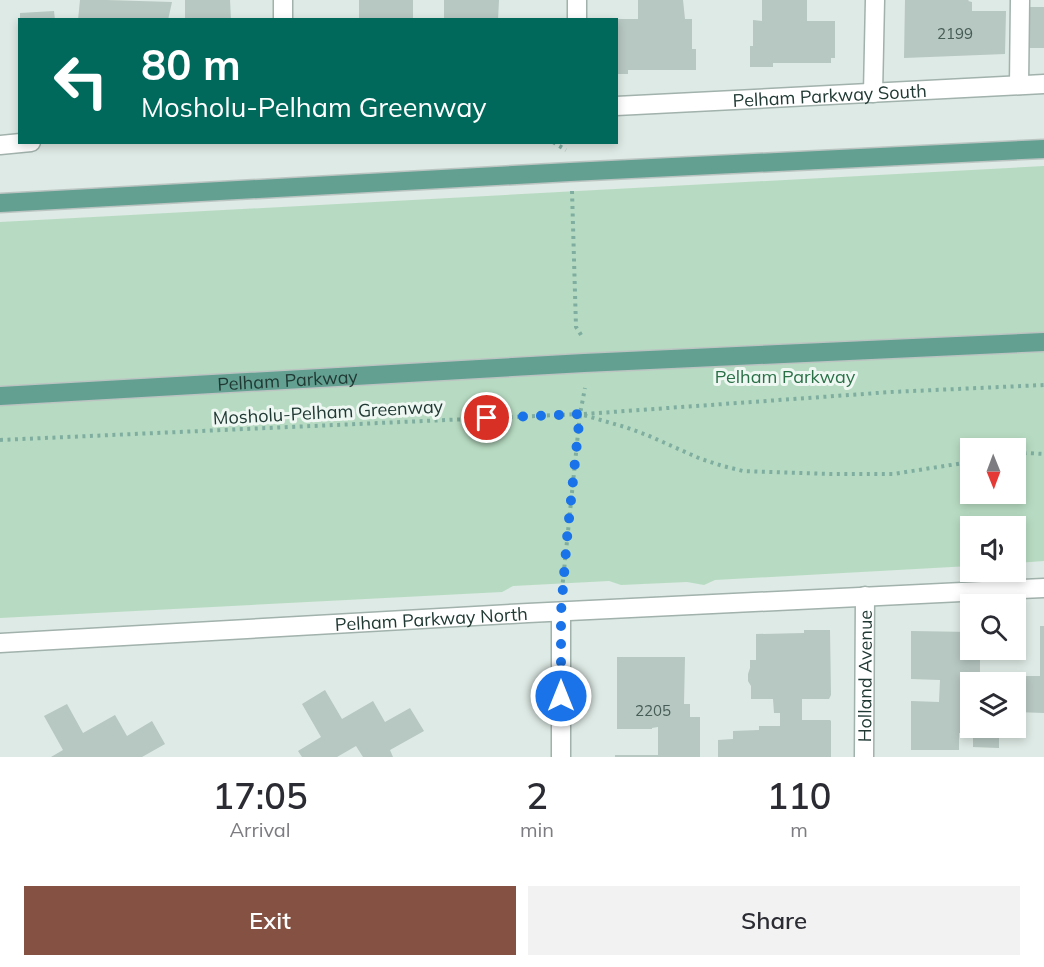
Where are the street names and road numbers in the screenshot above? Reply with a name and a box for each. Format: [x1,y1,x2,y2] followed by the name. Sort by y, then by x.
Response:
[732,79,927,111] street label: Pelham Parkway South
[217,364,359,395] street label: Pelham Parkway
[212,394,444,430] street label: Mosholu-Pelham Greenway
[334,602,528,635] street label: Pelham Parkway North
[853,610,876,742] street label: Holland Avenue

